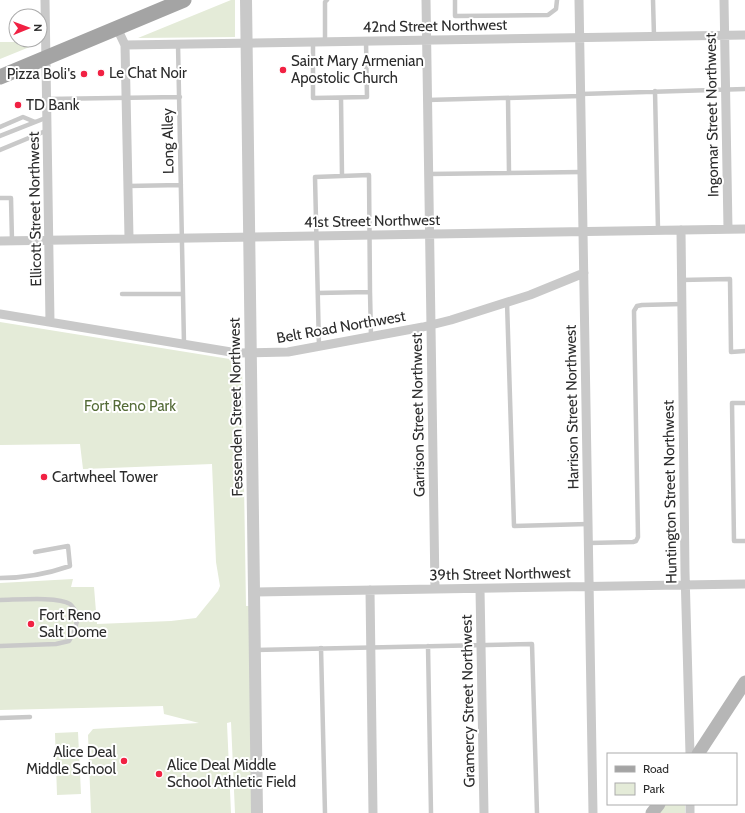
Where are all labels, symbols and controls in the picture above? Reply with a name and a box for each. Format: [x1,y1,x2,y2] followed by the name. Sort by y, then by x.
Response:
[8,8,48,48] north arrow
[363,16,507,36] street label: 42nd Street Northwest
[31,24,45,32] text: N
[702,33,722,197] street label: Ingomar Street Northwest
[291,52,424,87] place label: Saint Mary Armenian Apostolic Church
[109,64,187,82] place label: Le Chat Noir
[7,65,76,83] place label: Pizza Boli's
[278,65,288,75] marker: Saint Mary Armenian Apostolic Church
[96,68,106,78] marker: Le Chat Noir
[79,69,89,79] marker: Pizza Boli's
[26,96,80,114] place label: TD Bank
[13,100,23,110] marker: TD Bank
[158,107,178,174] street label: Long Alley
[25,131,45,287] street label: Ellicott Street Northwest
[304,211,440,231] street label: 41st Street Northwest
[275,307,407,347] street label: Belt Road Northwest
[225,317,247,497] street label: Fessenden Street Northwest
[562,325,582,489] street label: Harrison Street Northwest
[408,333,428,497] street label: Garrison Street Northwest
[84,397,176,415] park label: Fort Reno Park
[659,400,681,584] street label: Huntington Street Northwest
[52,468,158,486] place label: Cartwheel Tower
[39,472,49,482] marker: Cartwheel Tower
[429,564,571,584] street label: 39th Street Northwest
[39,606,107,641] place label: Fort Reno Salt Dome
[457,614,479,788] street label: Gramercy Street Northwest
[26,619,36,629] marker: Fort Reno Salt Dome
[26,743,116,778] place label: Alice Deal Middle School
[607,753,737,805] legend
[119,756,129,766] marker: Alice Deal Middle School
[167,756,296,791] place label: Alice Deal Middle School Athletic Field
[643,761,669,776] text: Road
[154,769,164,779] marker: Alice Deal Middle School Athletic Field
[643,781,665,796] text: Park

